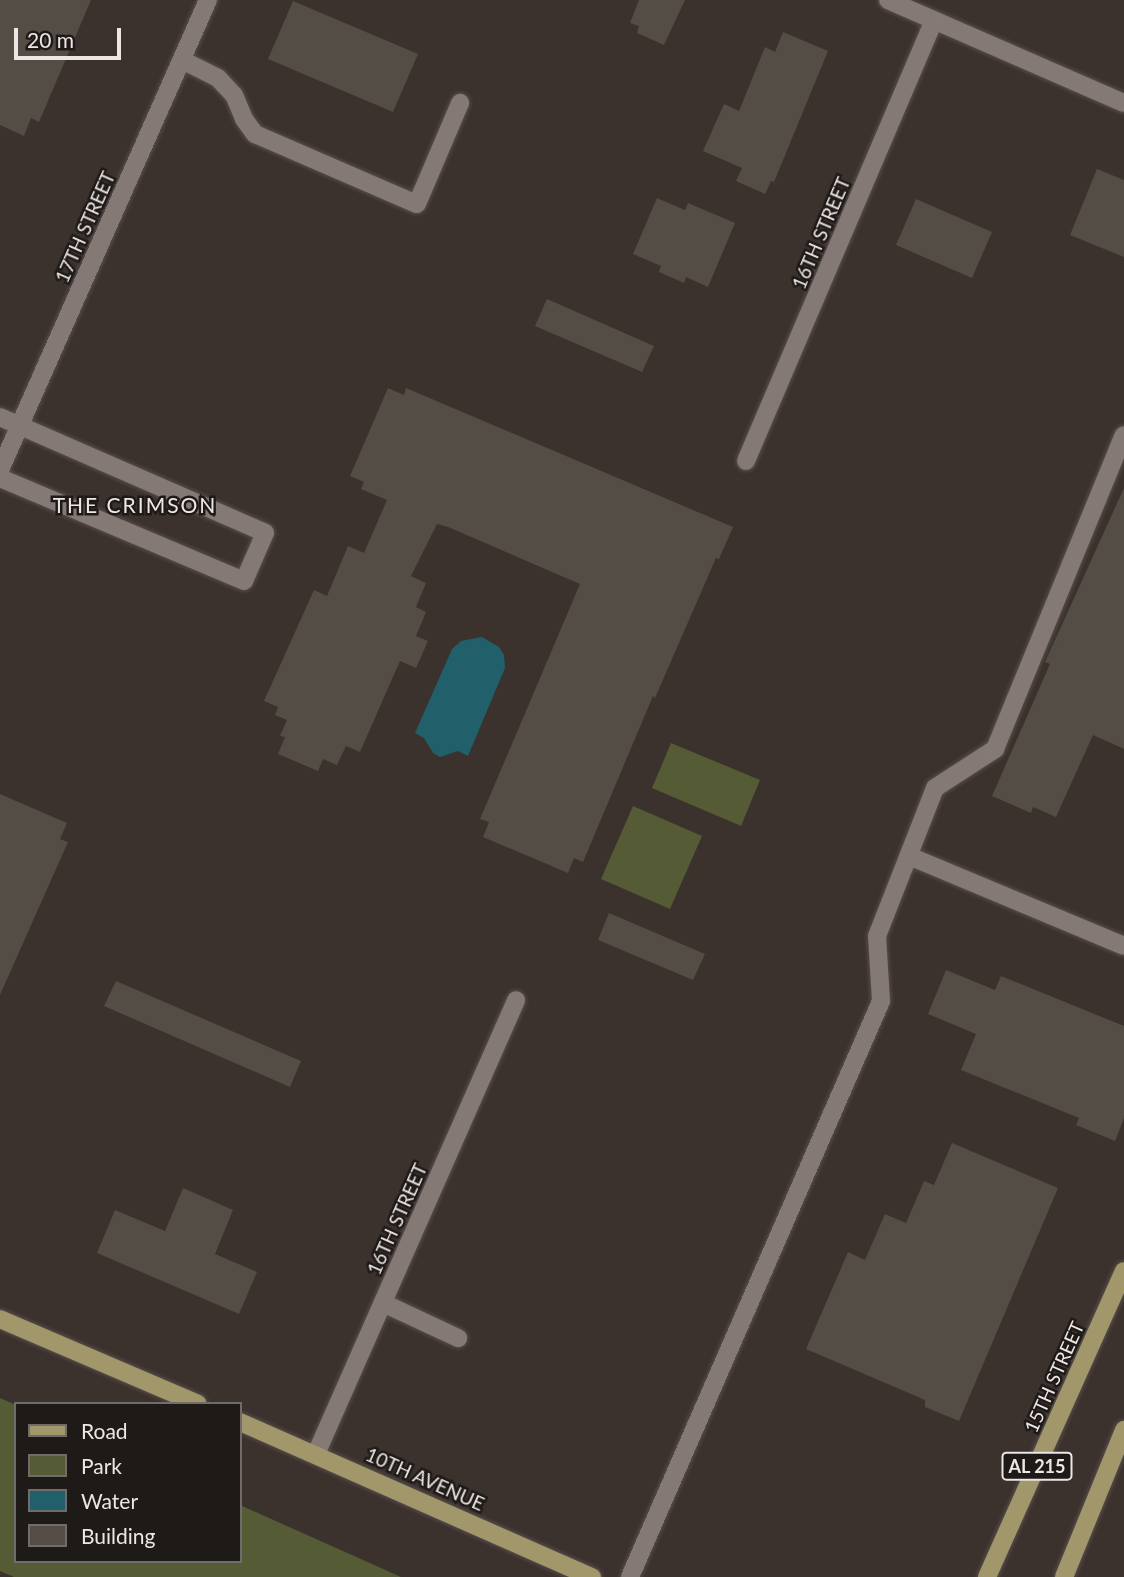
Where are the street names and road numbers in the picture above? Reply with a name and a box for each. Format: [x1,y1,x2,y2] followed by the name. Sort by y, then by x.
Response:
[50,168,120,286] street label: 17TH STREET
[787,174,855,292] street label: 16TH STREET
[362,1160,432,1278] street label: 16TH STREET
[1019,1318,1089,1436] street label: 15TH STREET
[362,1443,488,1515] street label: 10TH AVENUE
[1000,1451,1074,1480] road number: AL 215

